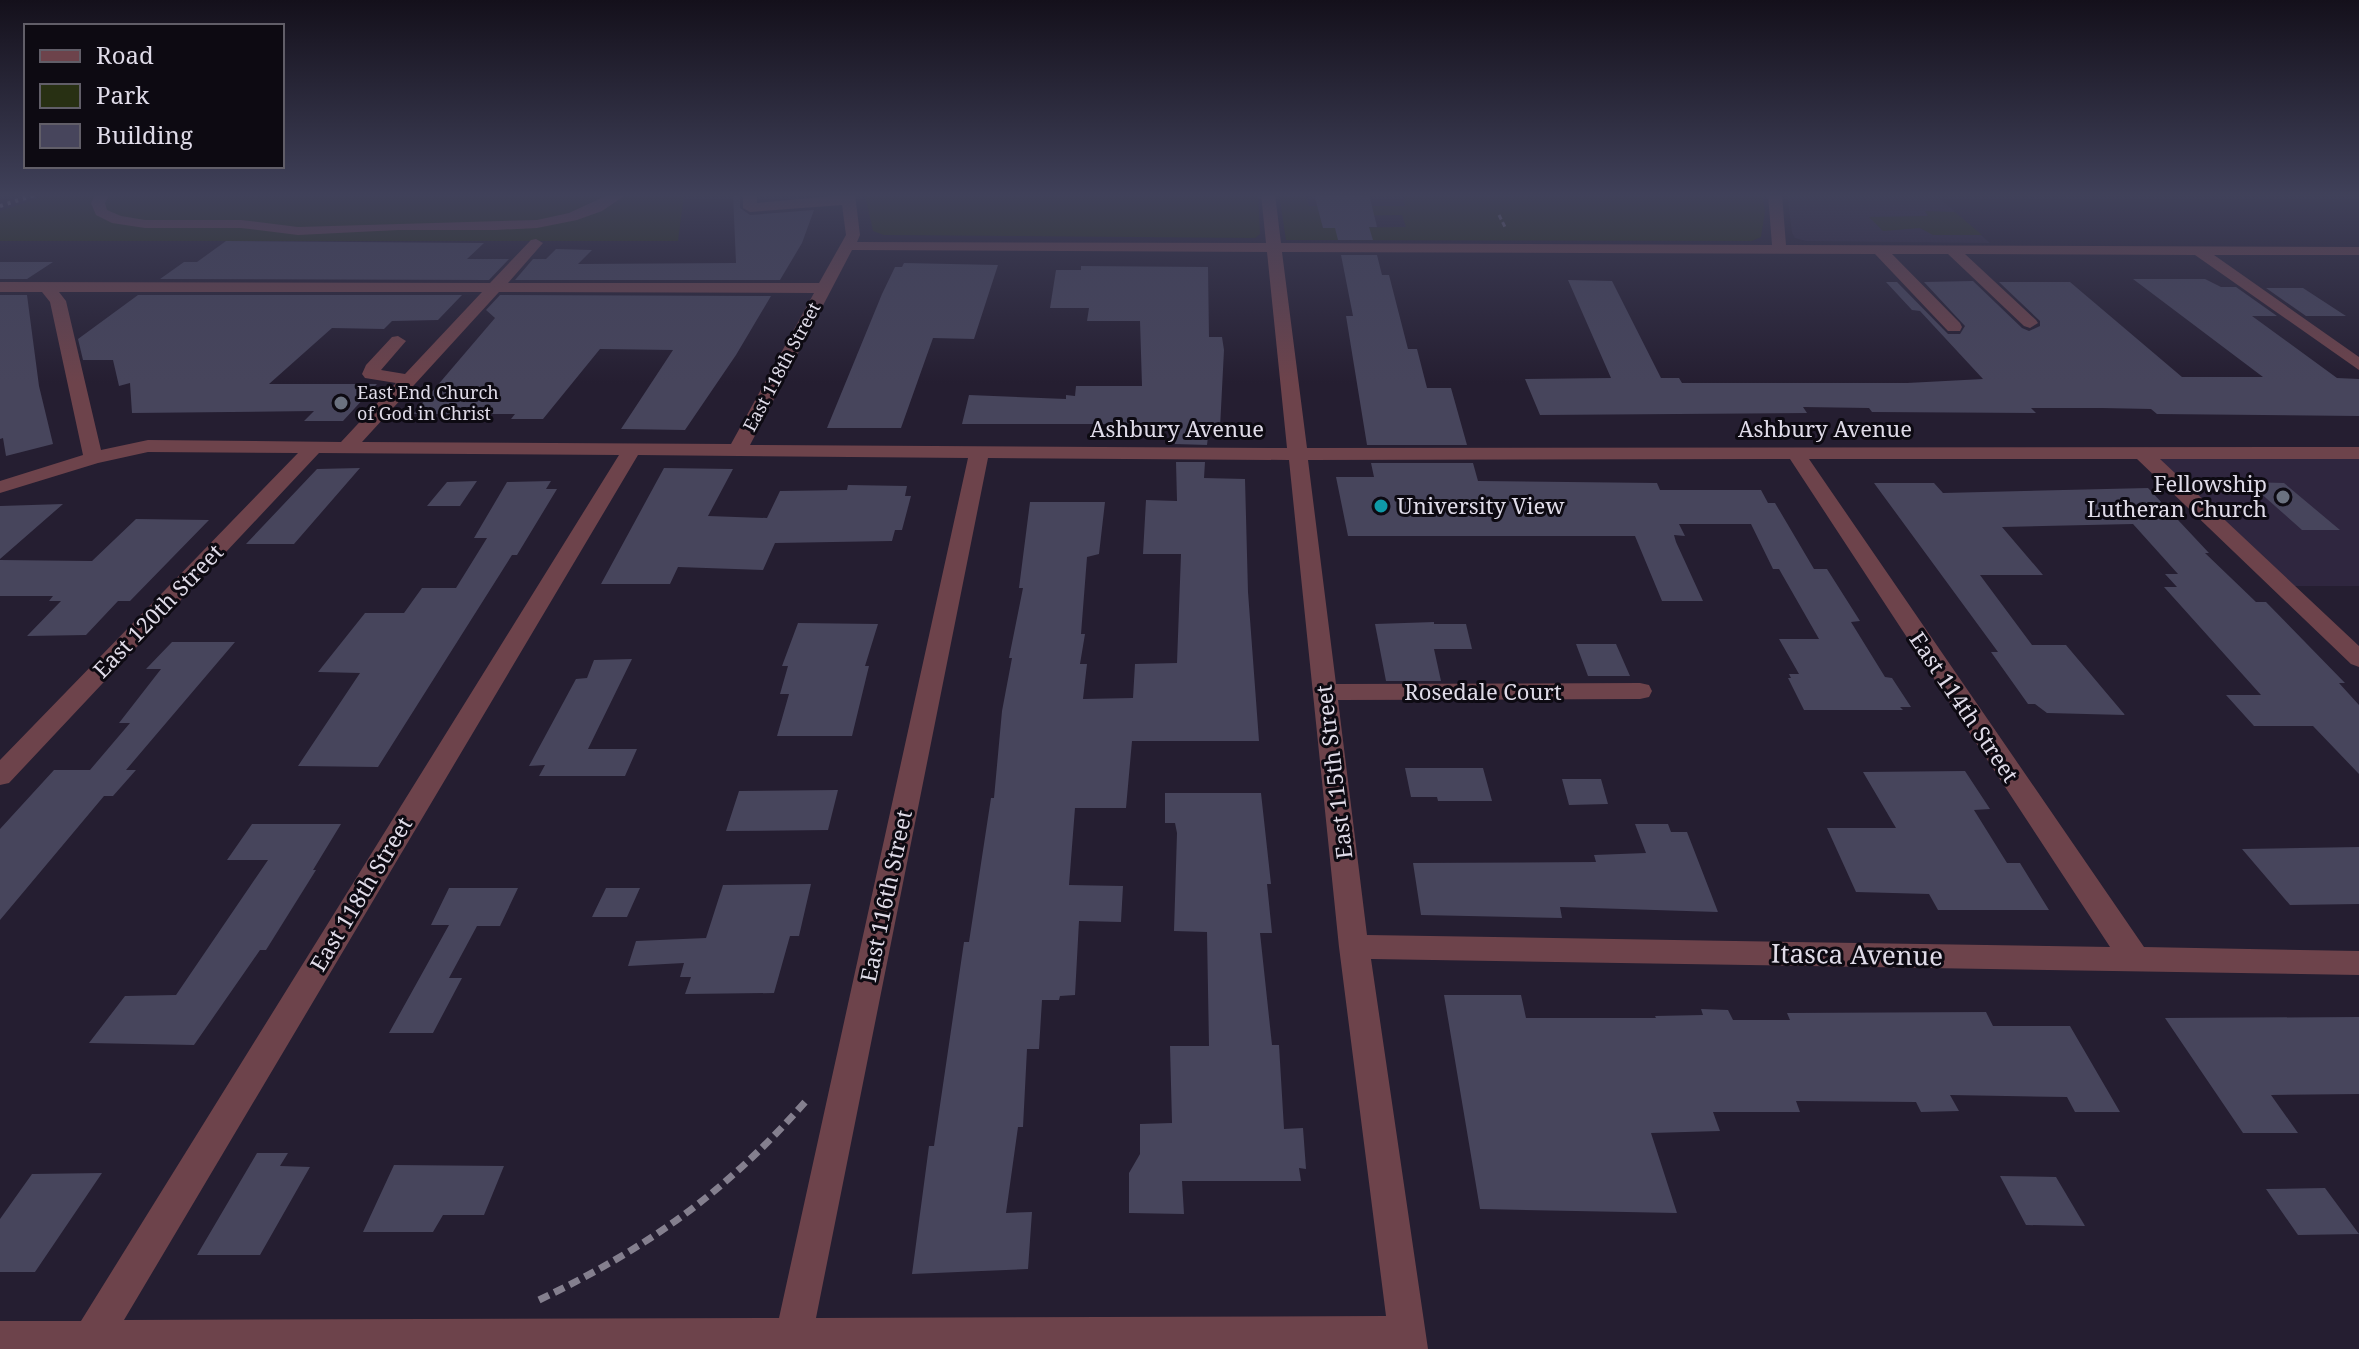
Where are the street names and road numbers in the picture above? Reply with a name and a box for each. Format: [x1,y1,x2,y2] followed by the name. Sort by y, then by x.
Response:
[737,298,825,435] street label: East 118th Street
[1090,413,1264,443] street label: Ashbury Avenue
[1738,413,1912,443] street label: Ashbury Avenue
[86,537,229,684] street label: East 120th Street
[1903,625,2026,788] street label: East 114th Street
[1404,676,1562,706] street label: Rosedale Court
[1307,683,1359,861] street label: East 115th Street
[852,807,918,985] street label: East 116th Street
[302,810,418,976] street label: East 118th Street
[1771,935,1943,973] street label: Itasca Avenue

